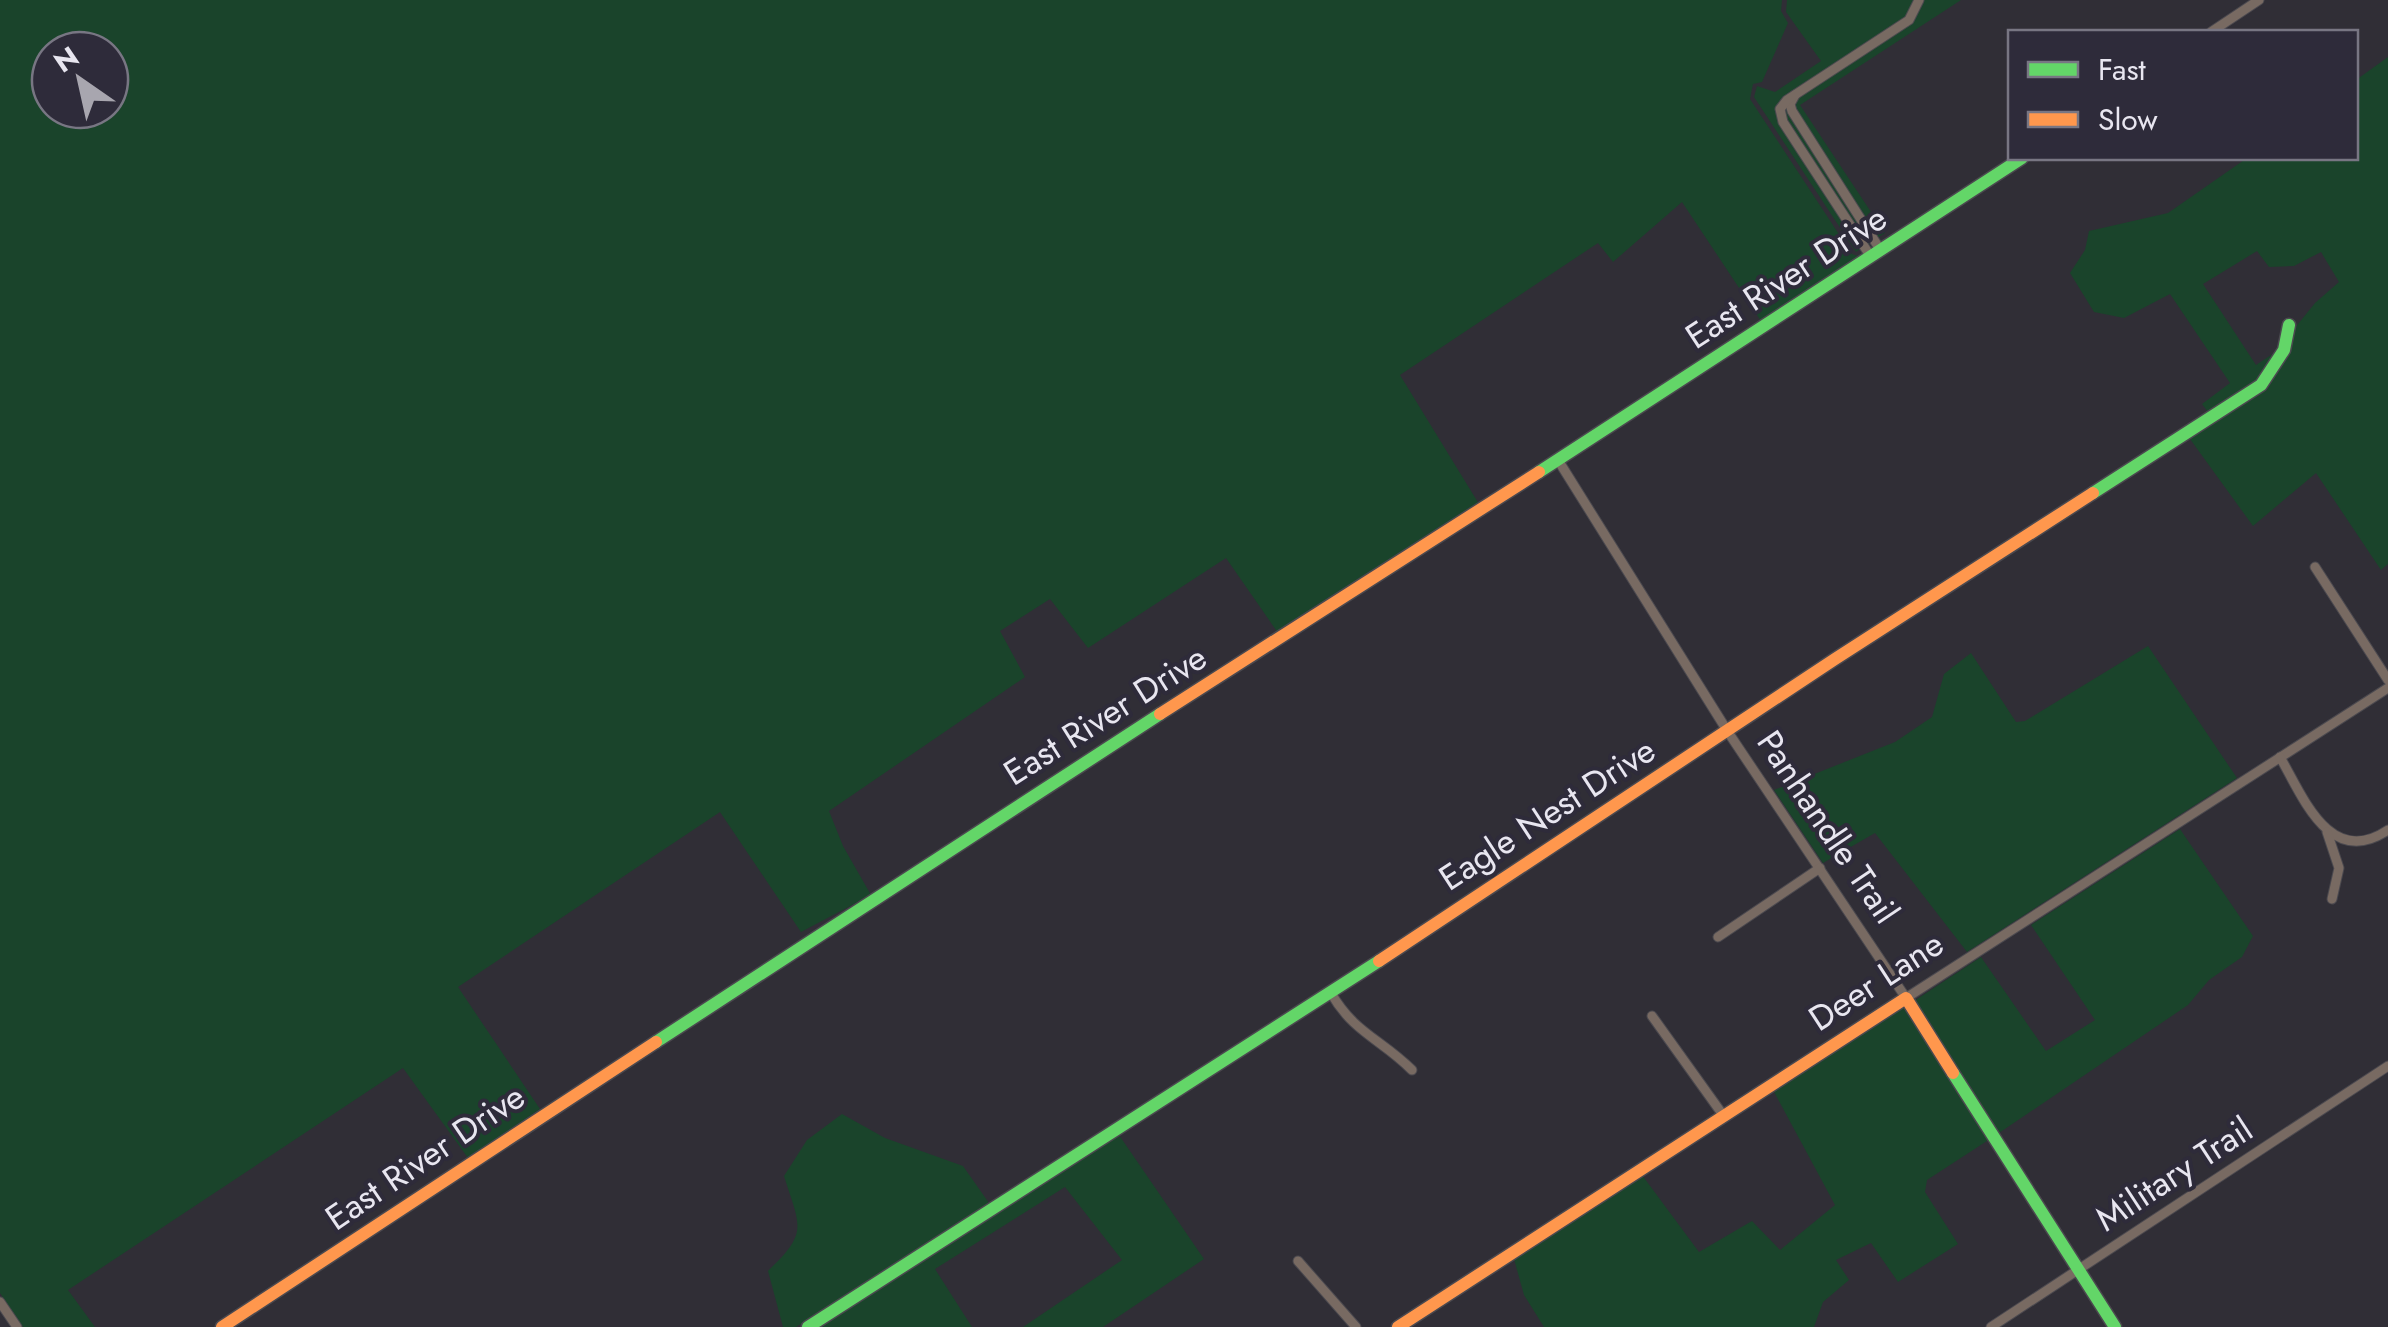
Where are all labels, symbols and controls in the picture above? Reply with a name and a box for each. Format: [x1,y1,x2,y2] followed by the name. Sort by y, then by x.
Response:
[30,30,130,130] north arrow
[2008,30,2358,160] legend
[46,36,87,83] text: N
[2098,48,2147,91] text: Fast
[2098,98,2158,141] text: Slow
[1676,193,1896,361] street label: East River Drive
[994,633,1216,797] street label: East River Drive
[1745,721,1911,933] street label: Panhandle Trail
[1429,725,1665,903] street label: Eagle Nest Drive
[1799,919,1953,1043] street label: Deer Lane
[315,1072,535,1242] street label: East River Drive
[2086,1104,2262,1244] street label: Military Trail

